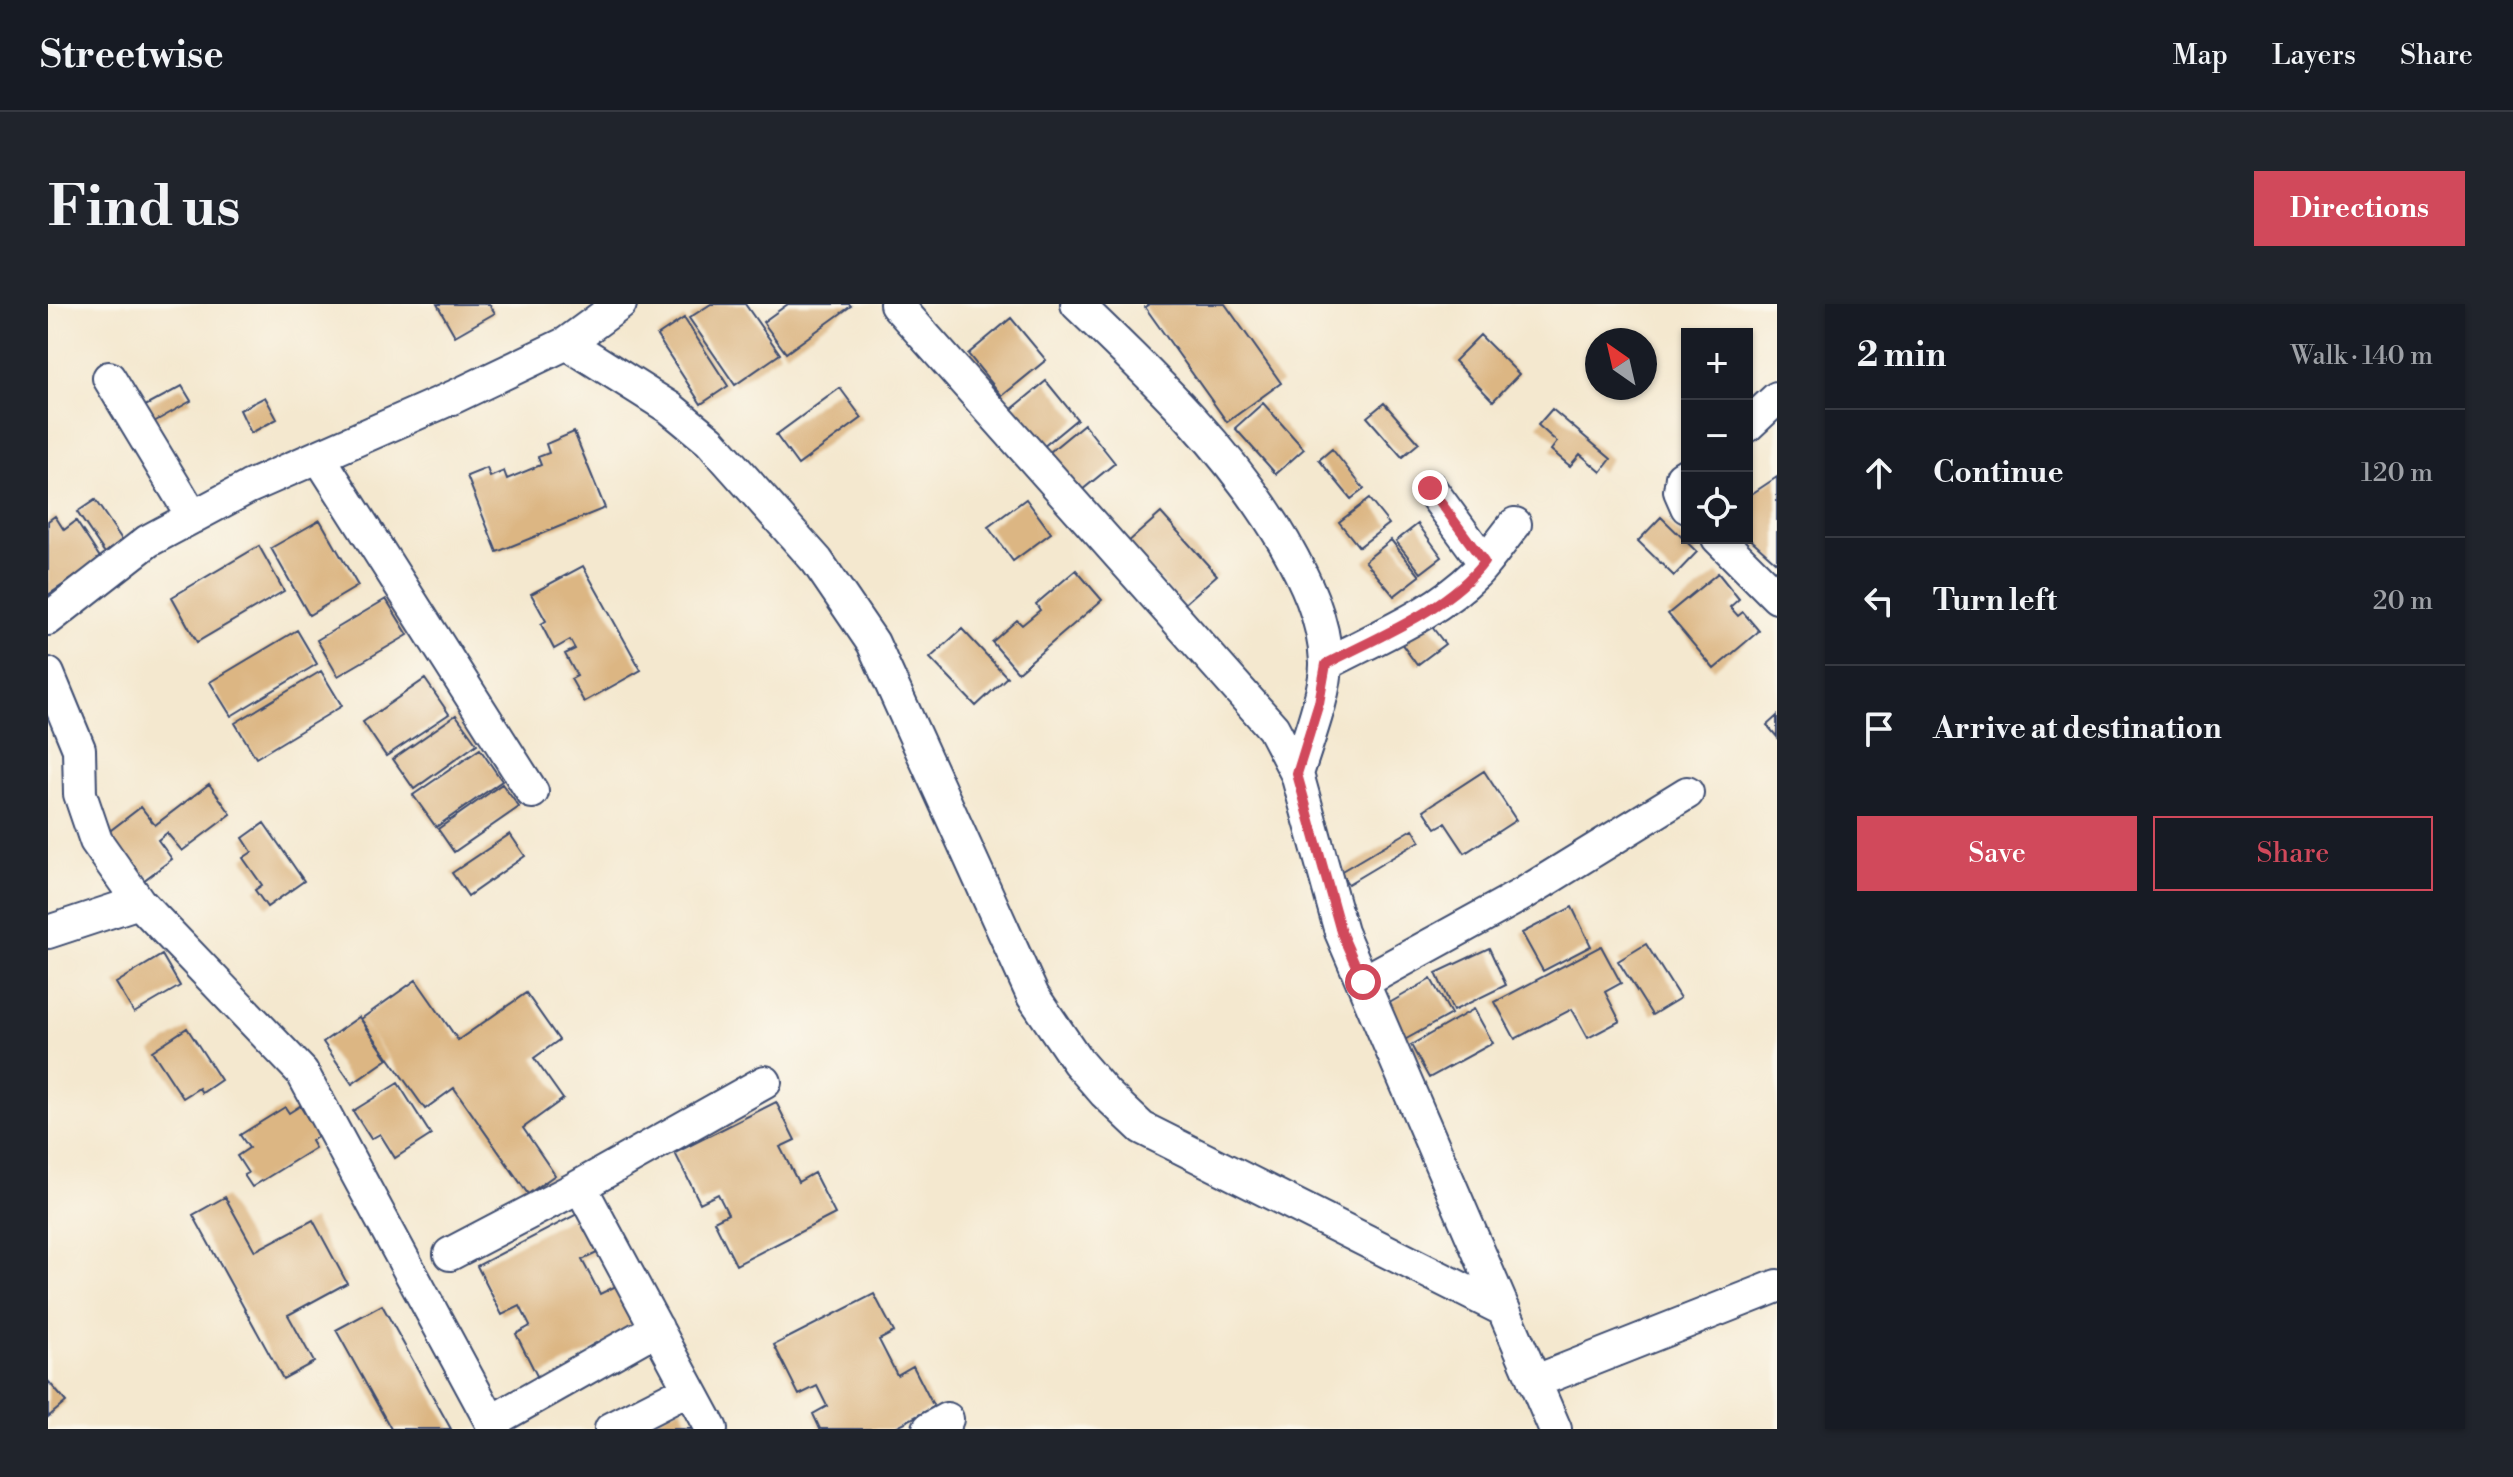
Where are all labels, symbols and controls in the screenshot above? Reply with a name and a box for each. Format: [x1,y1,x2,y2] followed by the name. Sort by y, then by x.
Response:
[40,32,224,79] text: Streetwise
[2173,38,2228,73] text: Map
[2272,38,2356,73] text: Layers
[2400,38,2473,73] text: Share
[2254,171,2465,246] button: Directions
[48,173,241,243] text: Find us
[1585,328,1657,400] north arrow
[1681,328,1753,544] map controls
[1681,328,1753,400] button: +
[1857,335,1946,377] text: 2 min
[2291,340,2433,372] text: Walk · 140 m
[1681,400,1753,472] button: −
[1857,451,1901,495] icon: ahead
[1933,454,2064,492] text: Continue
[2361,457,2433,489] text: 120 m
[1412,470,1448,506] route end
[1681,472,1753,544] button: locate
[1857,579,1901,623] icon: left
[1933,582,2057,620] text: Turn left
[2373,585,2433,617] text: 20 m
[1857,707,1901,751] icon: arrive
[1933,710,2222,748] text: Arrive at destination
[1857,816,2137,891] button: Save
[2153,816,2433,891] button: Share
[1345,964,1381,1000] route start

